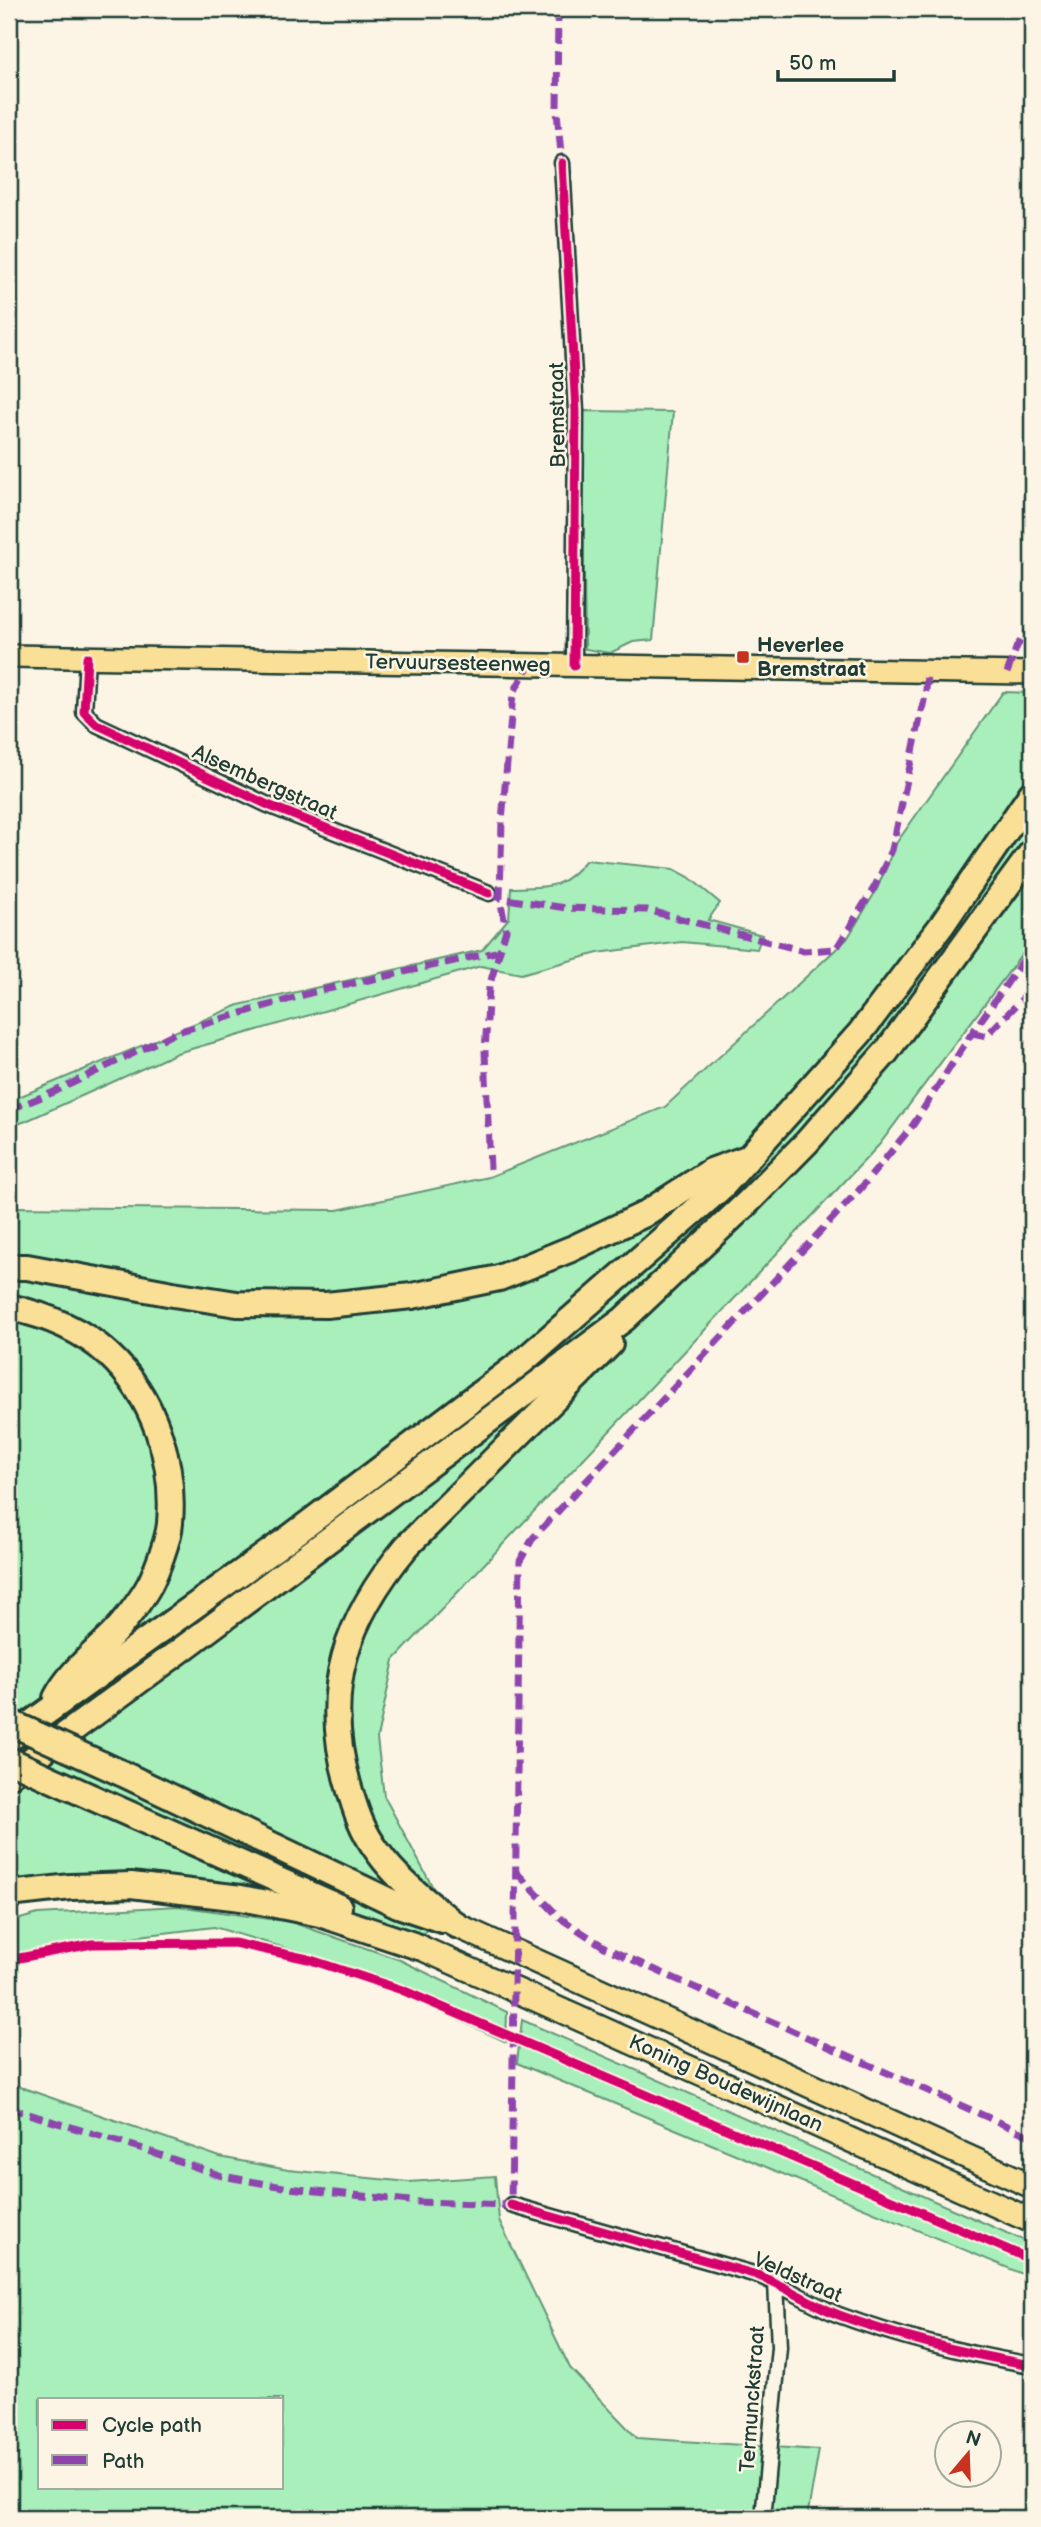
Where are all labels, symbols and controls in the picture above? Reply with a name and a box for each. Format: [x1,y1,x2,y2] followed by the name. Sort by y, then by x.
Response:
[778,38,894,82] scale bar
[789,51,836,76] text: 50 m
[544,361,571,468] street label: Bremstraat
[757,633,866,682] place label: Heverlee Bremstraat
[365,649,551,678] street label: Tervuursesteenweg
[735,649,751,665] marker: Heverlee Bremstraat
[189,739,341,826] street label: Alsembergstraat
[625,2029,827,2138] street label: Koning Boudewijnlaan
[750,2247,847,2308] street label: Veldstraat
[735,2324,770,2473] street label: Termunckstraat
[38,2398,284,2488] legend
[102,2413,202,2438] text: Cycle path
[932,2418,1002,2488] north arrow
[963,2426,984,2453] text: N
[102,2449,144,2474] text: Path

